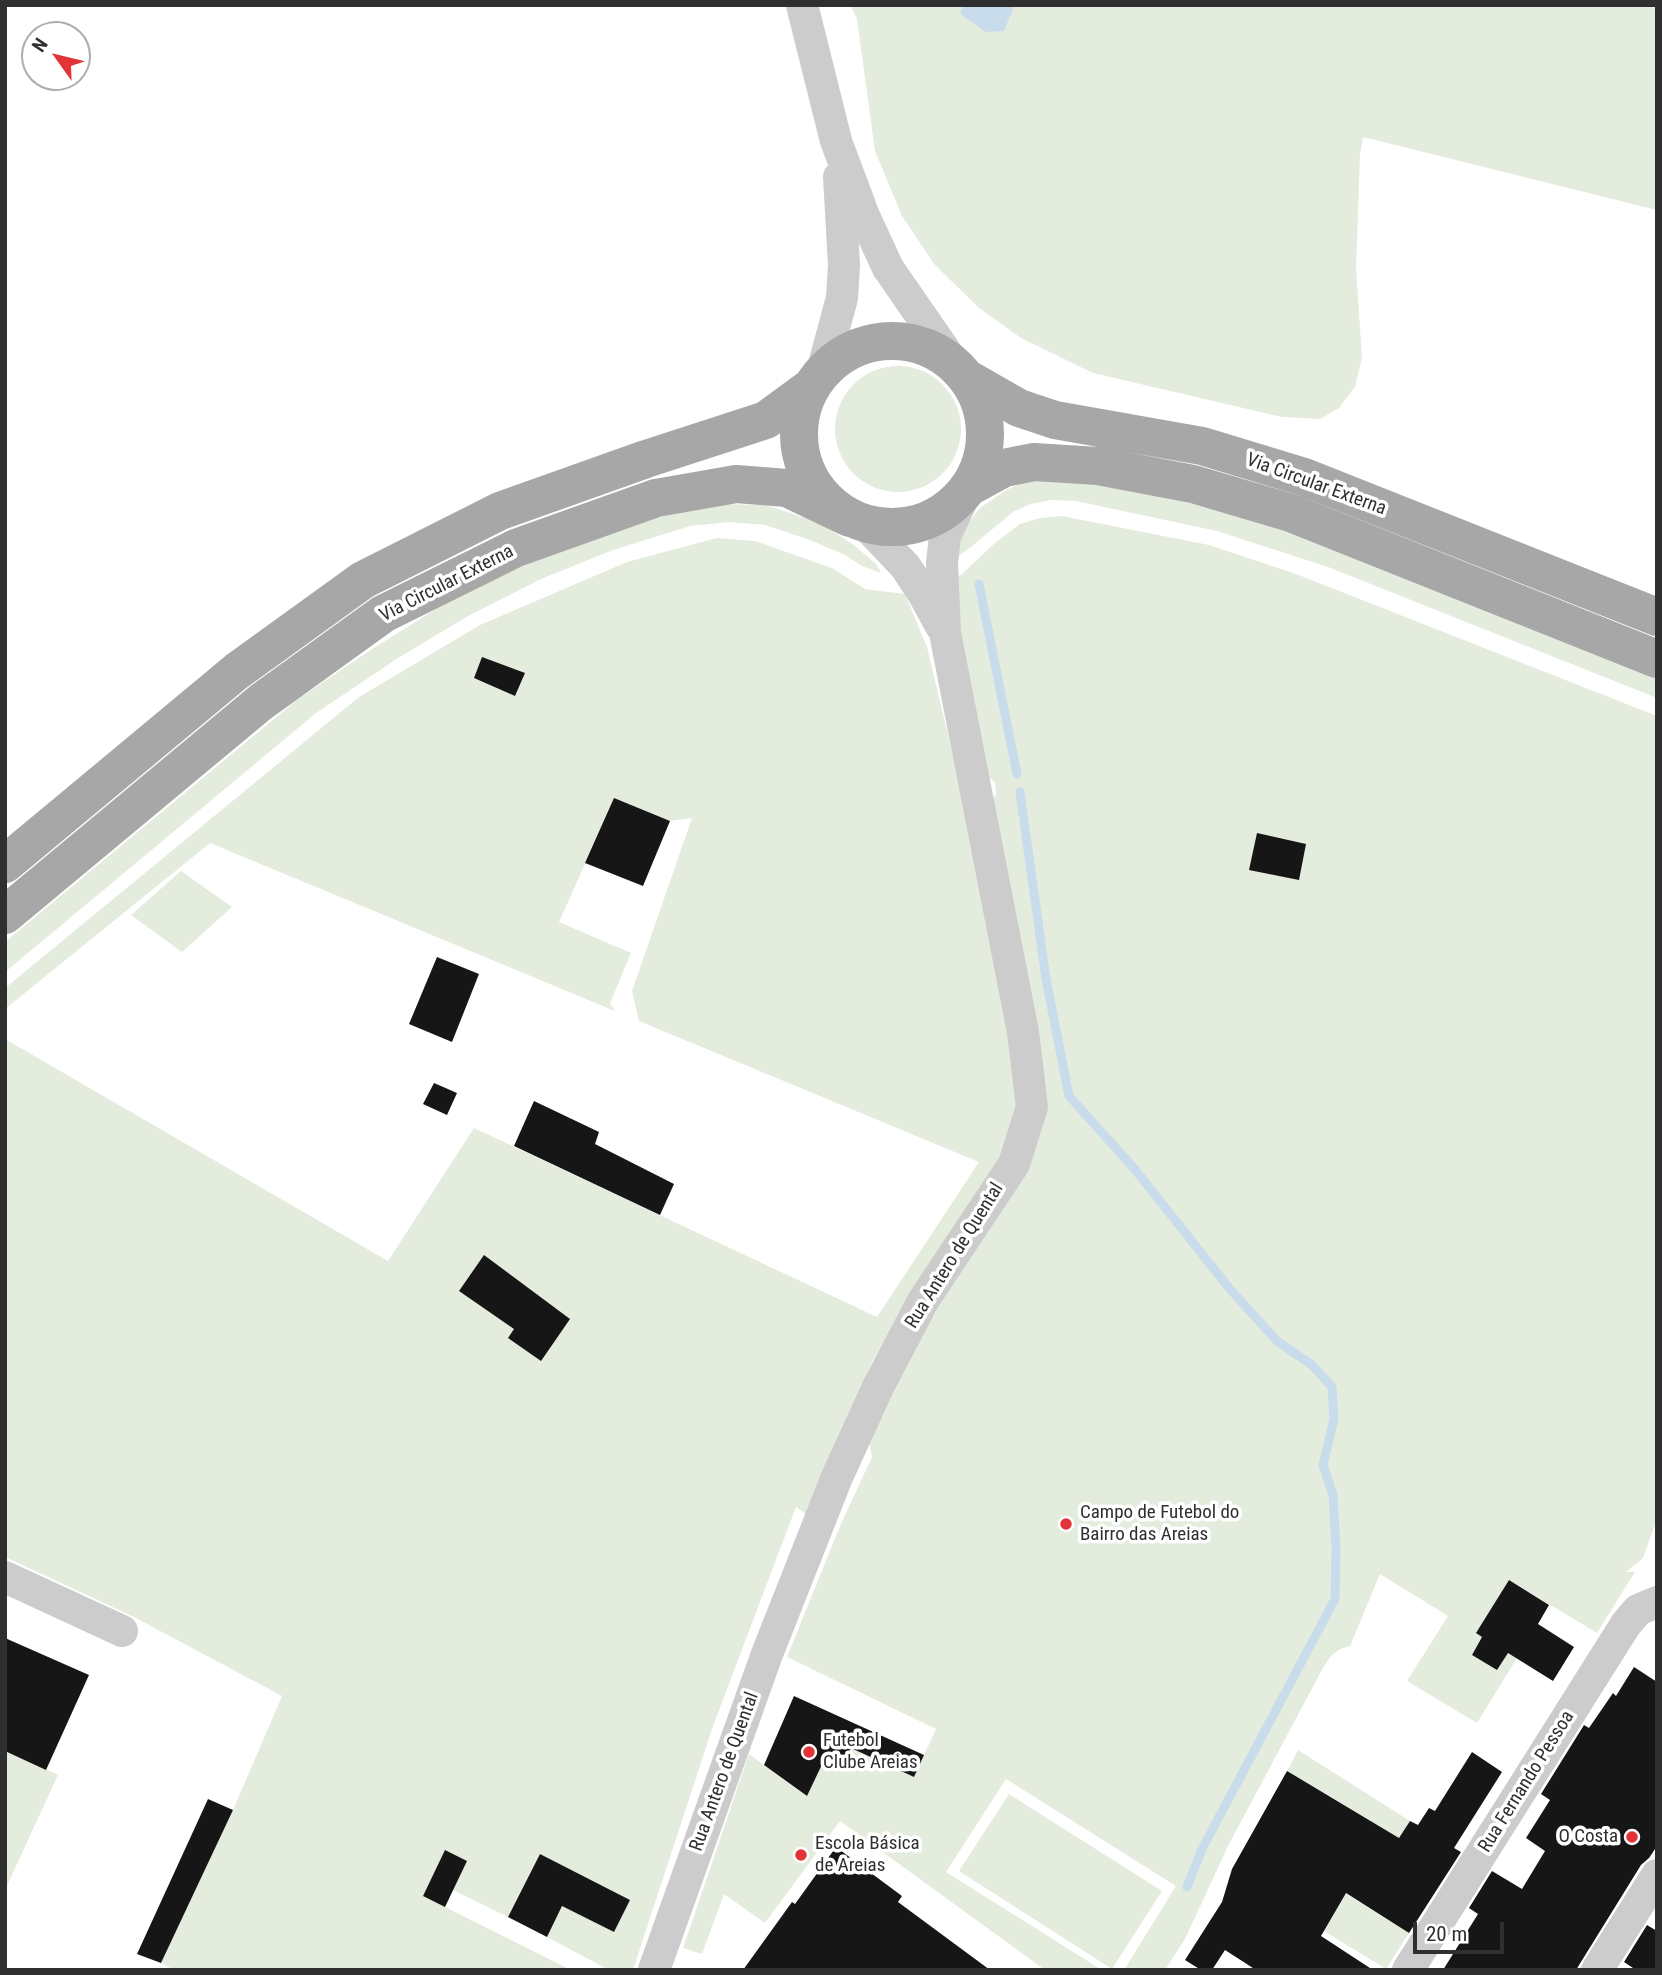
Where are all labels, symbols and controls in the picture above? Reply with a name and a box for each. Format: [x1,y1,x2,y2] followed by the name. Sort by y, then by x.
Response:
[21,21,91,91] north arrow
[27,34,53,56] text: N
[1243,449,1389,521] street label: Via Circular Externa
[376,540,518,628] street label: Via Circular Externa
[901,1179,1009,1333] street label: Rua Antero de Quental
[1080,1502,1239,1546] place label: Campo de Futebol do Bairro das Areias
[1058,1516,1074,1532] marker: Campo de Futebol do Bairro das Areias
[686,1689,764,1855] street label: Rua Antero de Quental
[1474,1707,1580,1857] street label: Rua Fernando Pessoa
[823,1730,918,1774] place label: Futebol Clube Areias
[801,1744,817,1760] marker: Futebol Clube Areias
[1559,1826,1618,1848] place label: O Costa
[1624,1829,1640,1845] marker: O Costa
[815,1833,920,1877] place label: Escola Básica de Areias
[793,1847,809,1863] marker: Escola Básica de Areias
[1417,1909,1508,1953] scale bar
[1426,1922,1467,1946] text: 20 m

